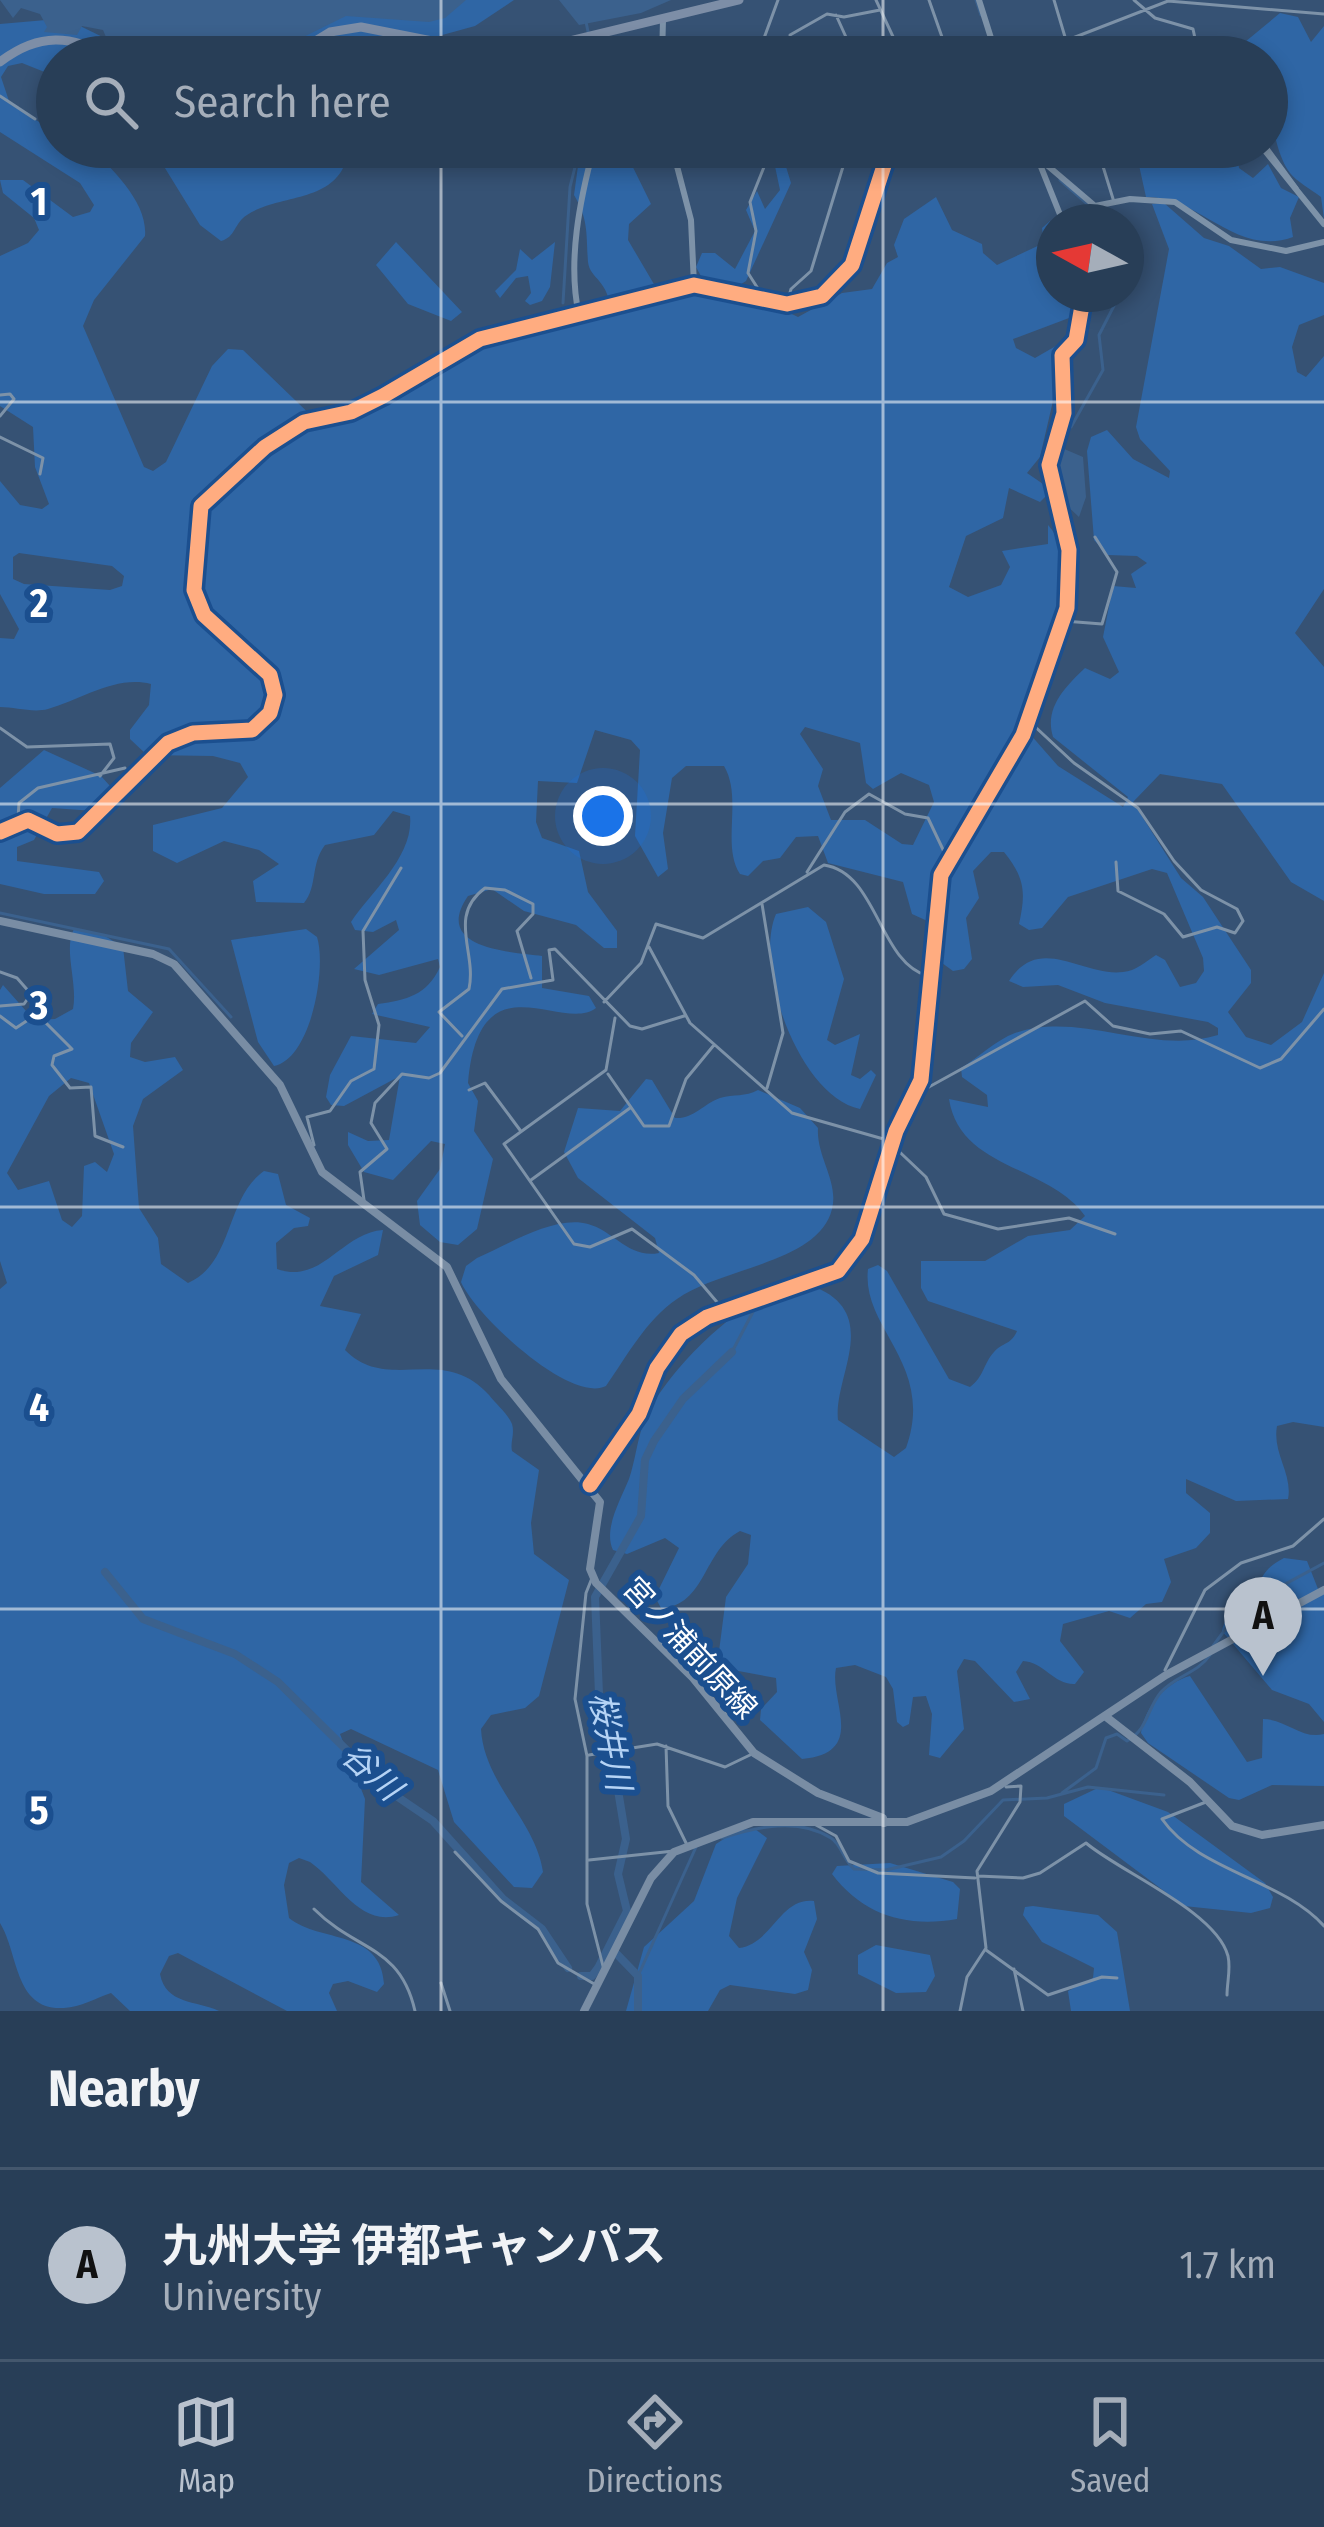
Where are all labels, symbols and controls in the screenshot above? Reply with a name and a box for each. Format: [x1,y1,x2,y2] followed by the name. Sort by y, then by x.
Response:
[36,36,1288,168] search box
[78,69,144,135] icon: search
[174,75,391,129] text: Search here
[31,179,47,225] text: 1
[1036,204,1144,312] north arrow
[29,581,48,627] text: 2
[573,786,633,846] your location
[29,983,48,1029] text: 3
[29,1385,49,1431] text: 4
[615,1570,765,1726] street label: 宮ノ浦前原線
[1224,1577,1302,1676] pin: A
[581,1689,640,1797] water label: 桜井川
[333,1735,411,1811] water label: 谷川
[29,1788,49,1834] text: 5
[48,2058,200,2120] text: Nearby
[162,2219,666,2273] text: 九州大学 伊都キャンパス
[76,2242,98,2288] text: A
[1179,2242,1276,2288] text: 1.7 km
[162,2274,321,2320] text: University
[173,2389,239,2501] tab: Map
[586,2389,723,2501] tab: Directions
[1070,2389,1150,2501] tab: Saved

